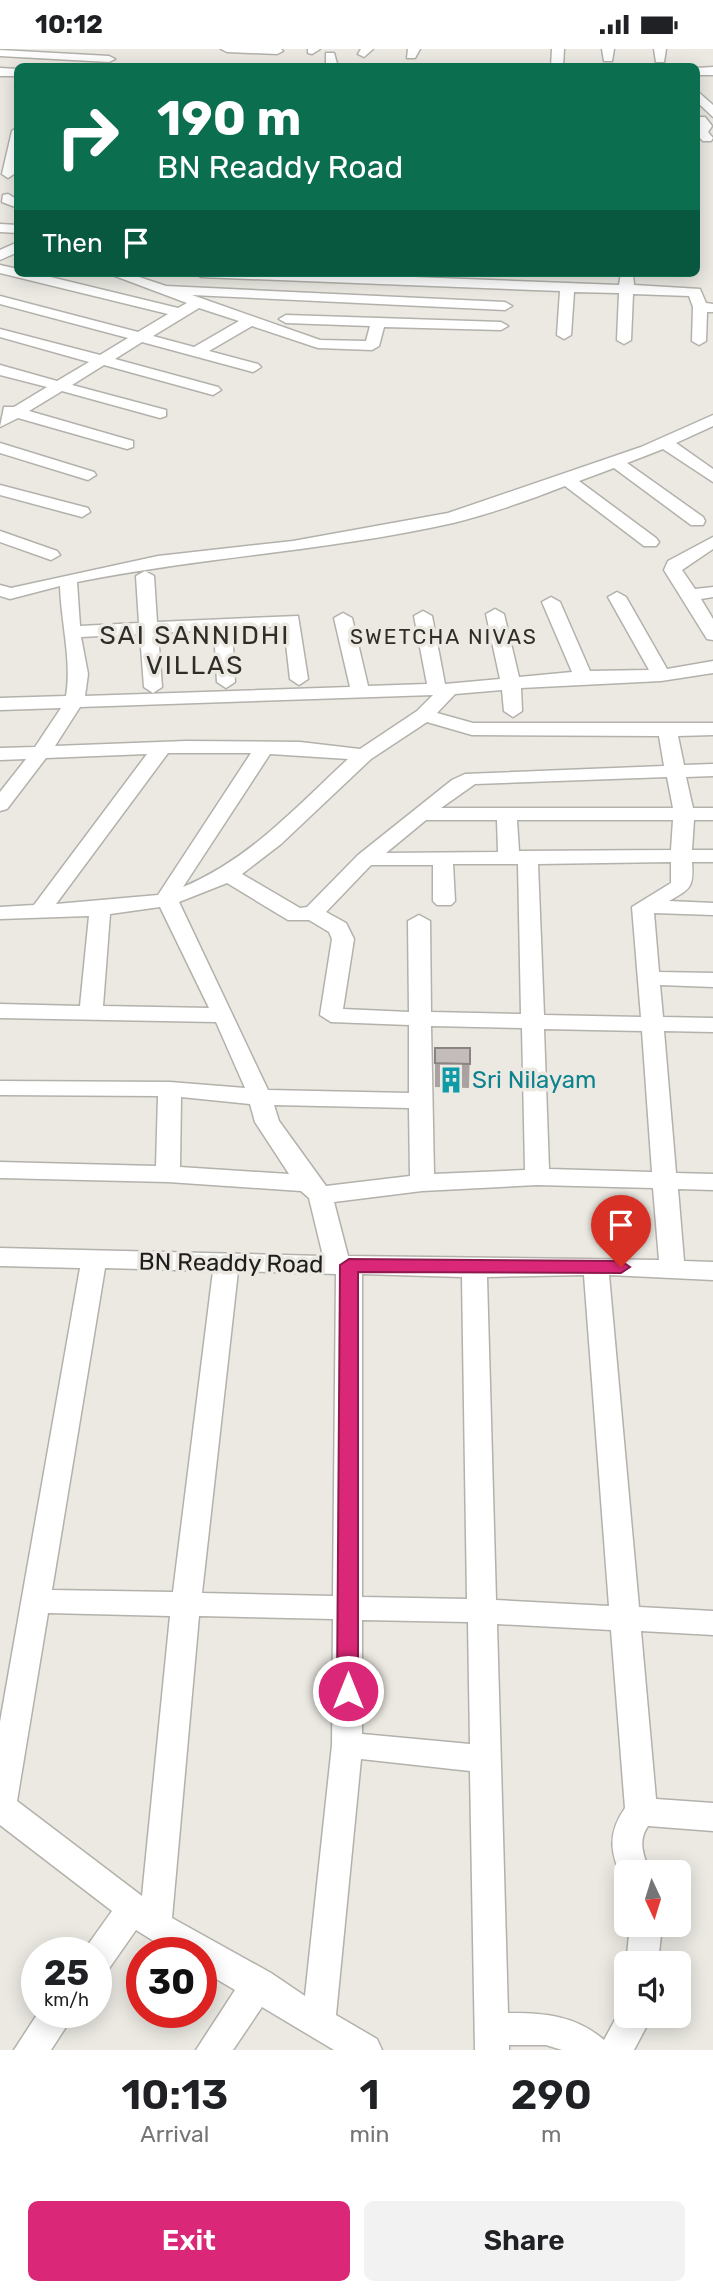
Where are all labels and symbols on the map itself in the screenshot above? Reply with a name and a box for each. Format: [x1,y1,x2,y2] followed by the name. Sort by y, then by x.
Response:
[100,620,290,681] district label: SAI SANNIDHI VILLAS
[350,624,538,649] district label: SWETCHA NIVAS
[436,1065,466,1095] building icon: Sri Nilayam
[472,1066,596,1094] place label: Sri Nilayam
[591,1195,651,1267] pin
[138,1247,324,1279] street label: BN Readdy Road
[311,1654,385,1728] position arrow
[614,1860,691,1937] north arrow
[126,1937,217,2028] speed limit sign: 30

